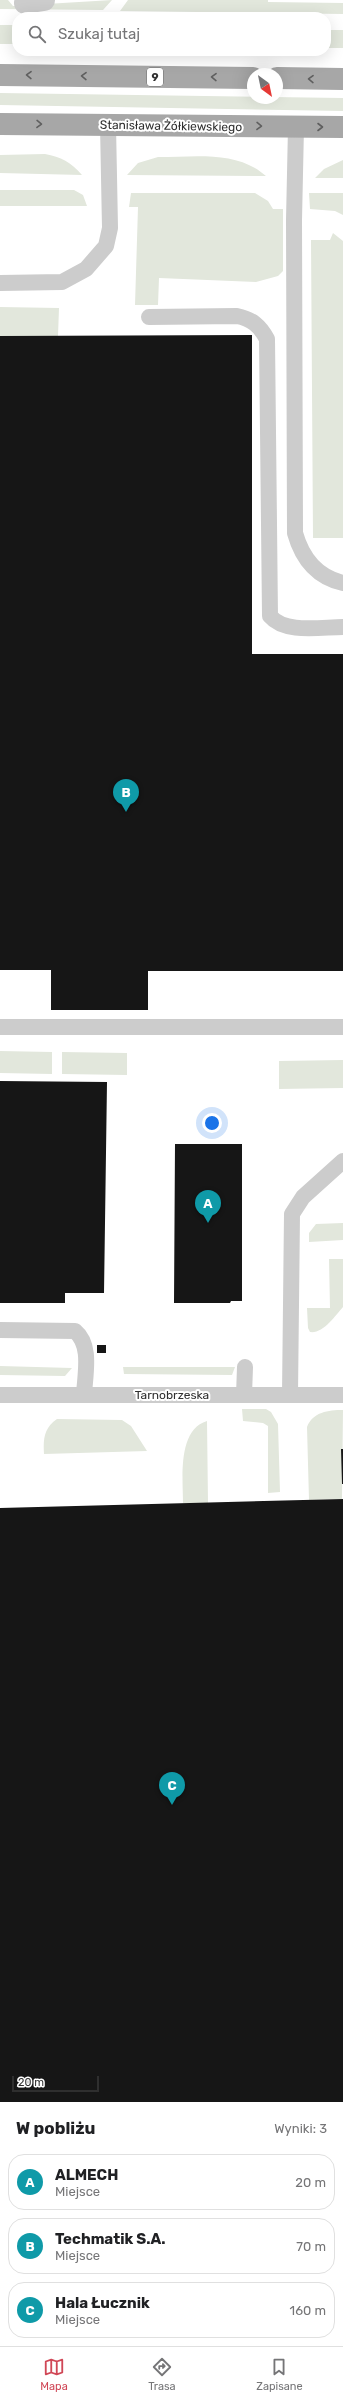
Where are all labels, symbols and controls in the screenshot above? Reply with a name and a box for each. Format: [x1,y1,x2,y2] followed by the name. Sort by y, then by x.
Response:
[12,12,331,56] search box
[26,23,48,45] icon: search
[58,25,140,43] text: Szukaj tutaj
[147,68,163,86] road number: 9
[247,68,283,104] north arrow
[26,71,32,79] one-way arrow
[81,72,87,80] one-way arrow
[211,73,217,81] one-way arrow
[308,75,314,83] one-way arrow
[100,118,242,134] street label: Stanisława Żółkiewskiego
[36,120,42,128] one-way arrow
[256,122,262,130] one-way arrow
[317,123,323,131] one-way arrow
[113,779,139,812] pin: B
[202,1113,222,1133] your location
[195,1190,221,1223] pin: A
[135,1388,209,1402] street label: Tarnobrzeska
[159,1772,185,1805] pin: C
[12,2074,99,2093] scale bar
[18,2076,44,2089] text: 20 m
[16,2118,95,2138] text: W pobliżu
[274,2121,327,2136] text: Wyniki: 3
[55,2166,118,2184] text: ALMECH
[25,2175,35,2190] text: A
[295,2175,326,2190] text: 20 m
[55,2184,100,2199] text: Miejsce
[55,2230,166,2248] text: Techmatik S.A.
[25,2239,35,2254] text: B
[296,2239,326,2254] text: 70 m
[55,2248,100,2263] text: Miejsce
[55,2294,150,2312] text: Hala Łucznik
[25,2303,35,2318] text: C
[290,2303,326,2318] text: 160 m
[55,2312,100,2327] text: Miejsce
[40,2356,68,2393] tab: Mapa
[148,2356,176,2393] tab: Trasa
[256,2356,303,2393] tab: Zapisane

